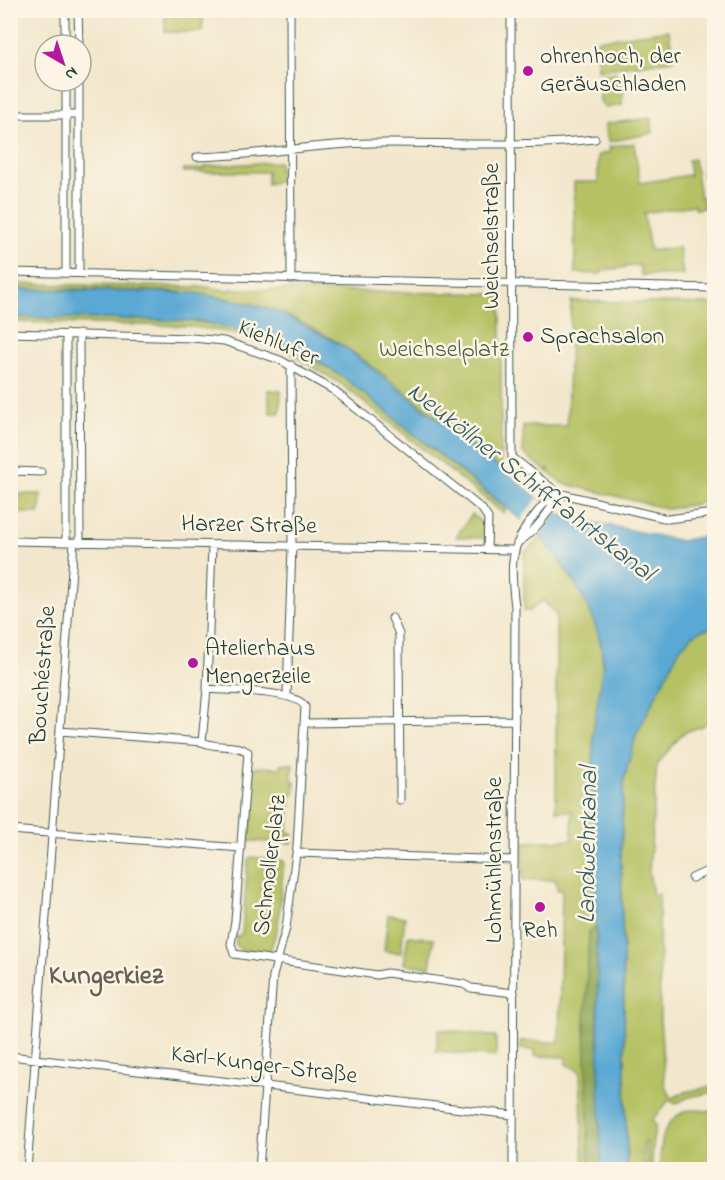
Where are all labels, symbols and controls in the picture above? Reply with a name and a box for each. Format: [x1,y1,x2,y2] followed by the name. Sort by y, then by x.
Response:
[33,33,93,93] north arrow
[540,40,686,103] place label: ohrenhoch, der Geräuschladen
[59,60,83,86] text: N
[521,64,535,78] marker: ohrenhoch, der Geräuschladen
[475,162,510,309] street label: Weichselstraße
[232,311,325,377] street label: Kiehlufer
[540,320,664,355] place label: Sprachsalon
[521,330,535,344] marker: Sprachsalon
[379,333,510,368] park label: Weichselplatz
[398,374,664,593] water label: Neuköllner Schifffahrtskanal
[181,507,317,545] street label: Harzer Straße
[22,604,66,747] street label: Bouchéstraße
[205,632,315,695] place label: Atelierhaus Mengerzeile
[186,656,200,670] marker: Atelierhaus Mengerzeile
[569,764,609,924] water label: Landwehrkanal
[478,777,513,943] street label: Lohmühlenstraße
[245,792,297,937] street label: Schmollerplatz
[533,900,547,914] marker: Reh
[522,914,558,949] place label: Reh
[49,957,164,997] district label: Kungerkiez
[169,1037,359,1095] street label: Karl-Kunger-Straße

